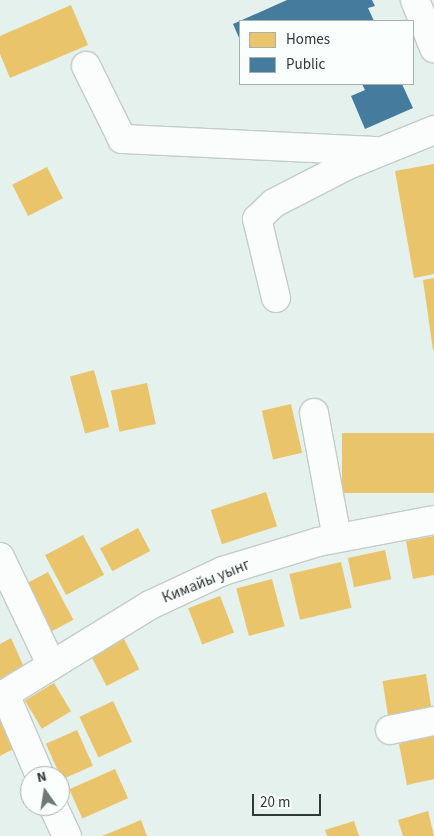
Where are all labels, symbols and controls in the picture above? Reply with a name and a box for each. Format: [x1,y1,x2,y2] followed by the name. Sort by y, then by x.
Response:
[239,20,414,85] legend
[286,29,330,50] text: Homes
[286,54,325,75] text: Public
[159,555,253,607] street label: Кимайы уынг
[20,766,70,816] north arrow
[35,767,49,788] text: N
[254,784,323,816] scale bar
[260,792,290,813] text: 20 m

